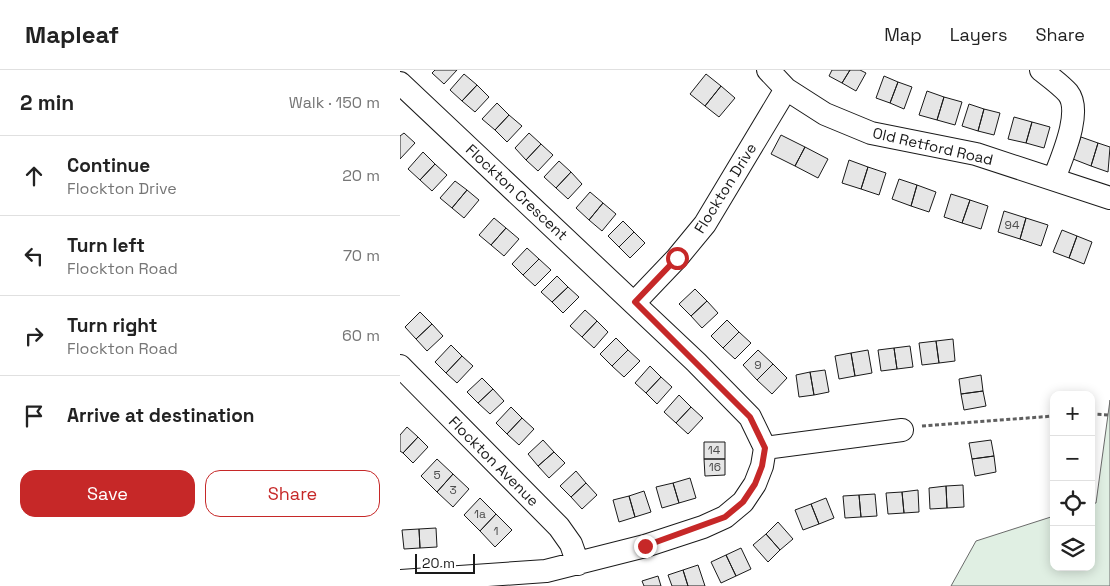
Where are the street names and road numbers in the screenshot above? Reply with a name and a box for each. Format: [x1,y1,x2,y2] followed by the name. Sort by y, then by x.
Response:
[871,123,995,169] street label: Old Retford Road
[690,139,760,237] street label: Flockton Drive
[462,140,572,244] street label: Flockton Crescent
[445,412,543,510] street label: Flockton Avenue

